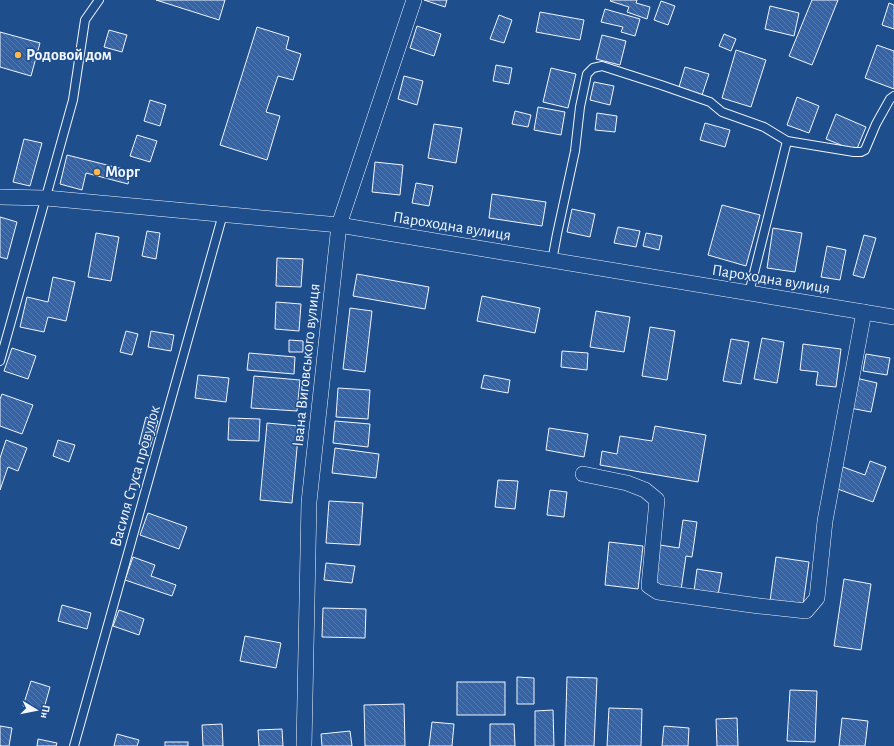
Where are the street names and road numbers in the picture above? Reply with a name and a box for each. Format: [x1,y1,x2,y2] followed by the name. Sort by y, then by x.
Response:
[392,209,512,244] street label: Пароходна вулиця
[711,262,831,297] street label: Пароходна вулиця
[289,283,324,447] street label: Івана Виговського вулиця
[107,403,164,549] street label: Василя Стуса провулок

